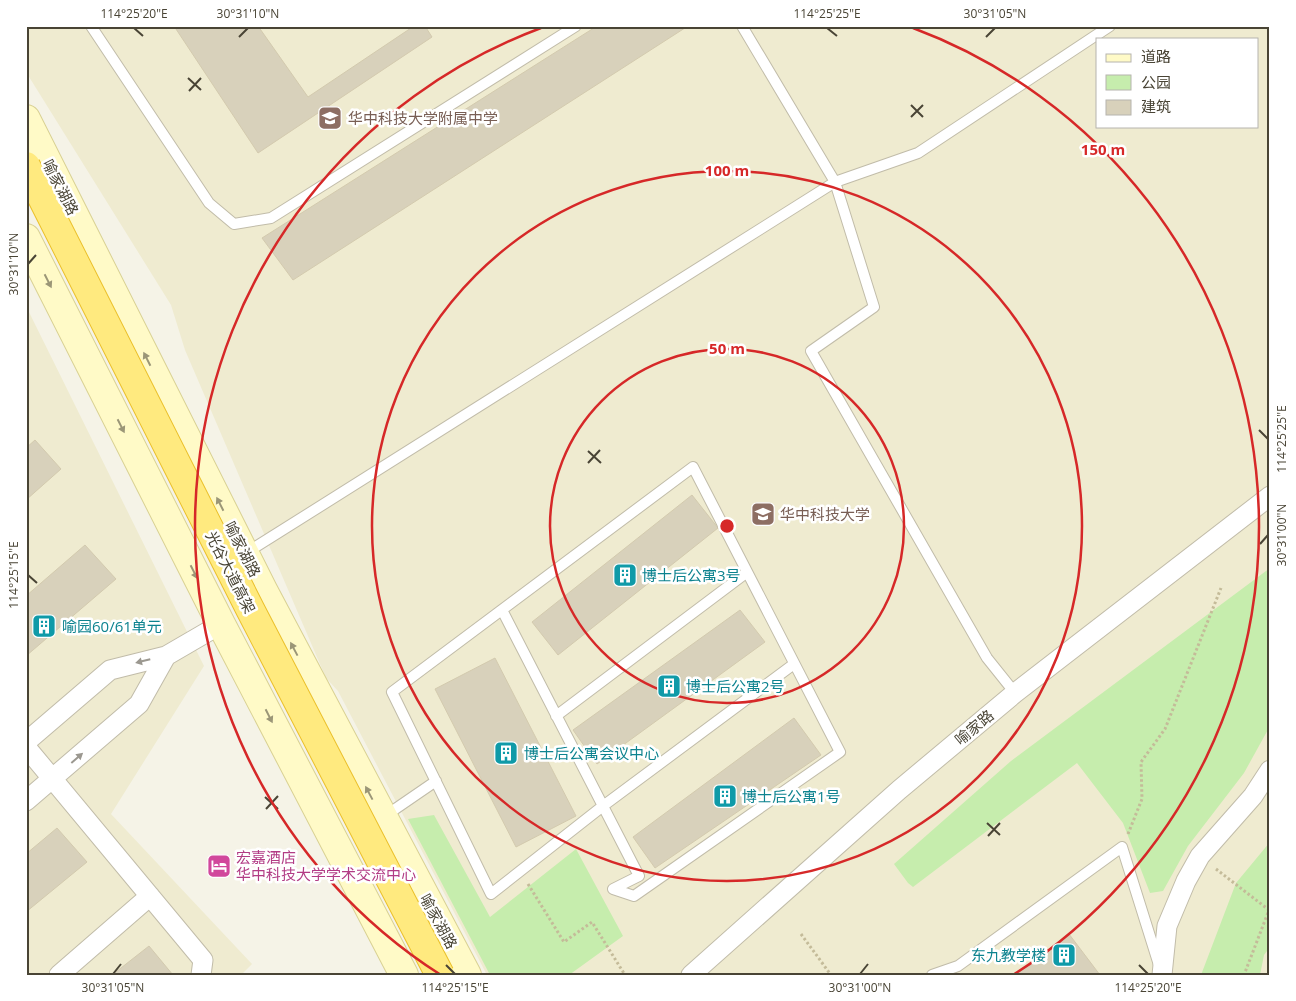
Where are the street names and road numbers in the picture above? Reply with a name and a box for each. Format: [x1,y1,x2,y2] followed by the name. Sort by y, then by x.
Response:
[38,156,84,218] street label: 喻家湖路
[220,518,266,580] street label: 喻家湖路
[202,527,260,617] street label: 光谷大道高架
[950,705,998,749] street label: 喻家路
[416,890,462,952] street label: 喻家湖路

